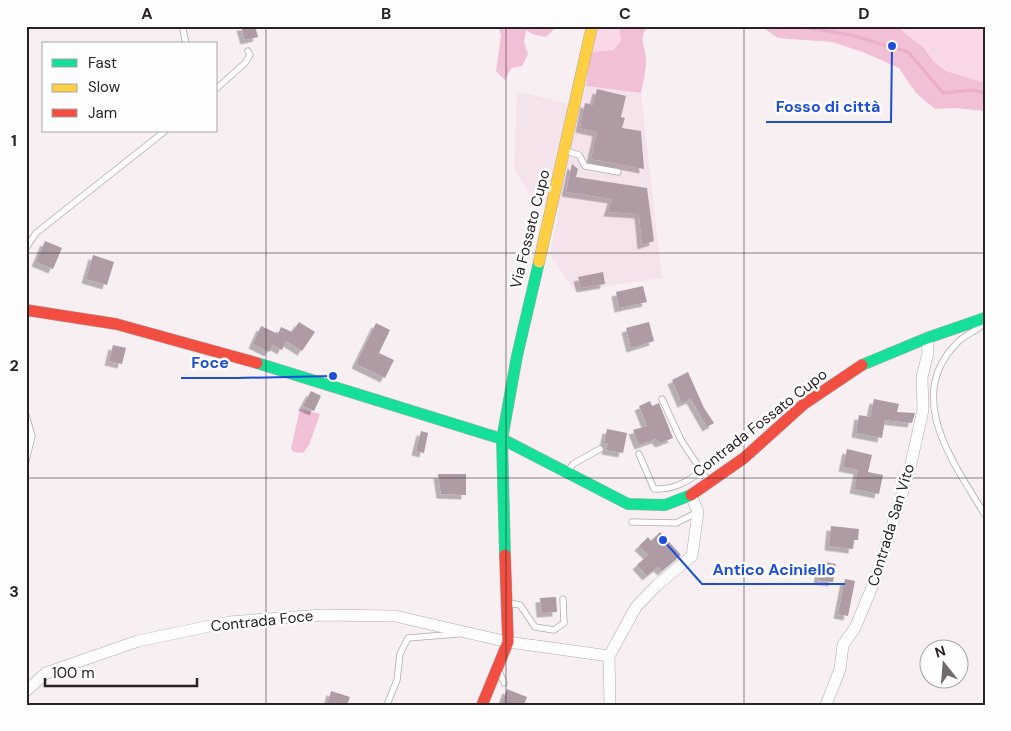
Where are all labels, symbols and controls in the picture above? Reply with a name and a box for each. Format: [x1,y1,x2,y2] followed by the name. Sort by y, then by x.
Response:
[141,3,153,24] text: A
[381,3,391,24] text: B
[619,3,631,24] text: C
[858,3,870,24] text: D
[42,42,218,132] legend
[88,53,117,73] text: Fast
[88,77,121,97] text: Slow
[766,91,891,122] callout: Fosso di città
[776,96,880,117] text: Fosso di città
[88,103,117,123] text: Jam
[11,130,17,151] text: 1
[506,167,554,290] street label: Via Fossato Cupo
[181,347,238,378] callout: Foce
[191,352,229,373] text: Foce
[9,355,19,376] text: 2
[689,364,831,482] street label: Contrada Fossato Cupo
[863,461,919,589] street label: Contrada San Vito
[702,553,845,584] callout: Antico Aciniello
[712,559,836,580] text: Antico Aciniello
[9,581,19,602] text: 3
[210,606,314,636] street label: Contrada Foce
[918,638,968,688] north arrow
[933,641,948,662] text: N
[45,656,198,688] scale bar
[52,663,95,683] text: 100 m

